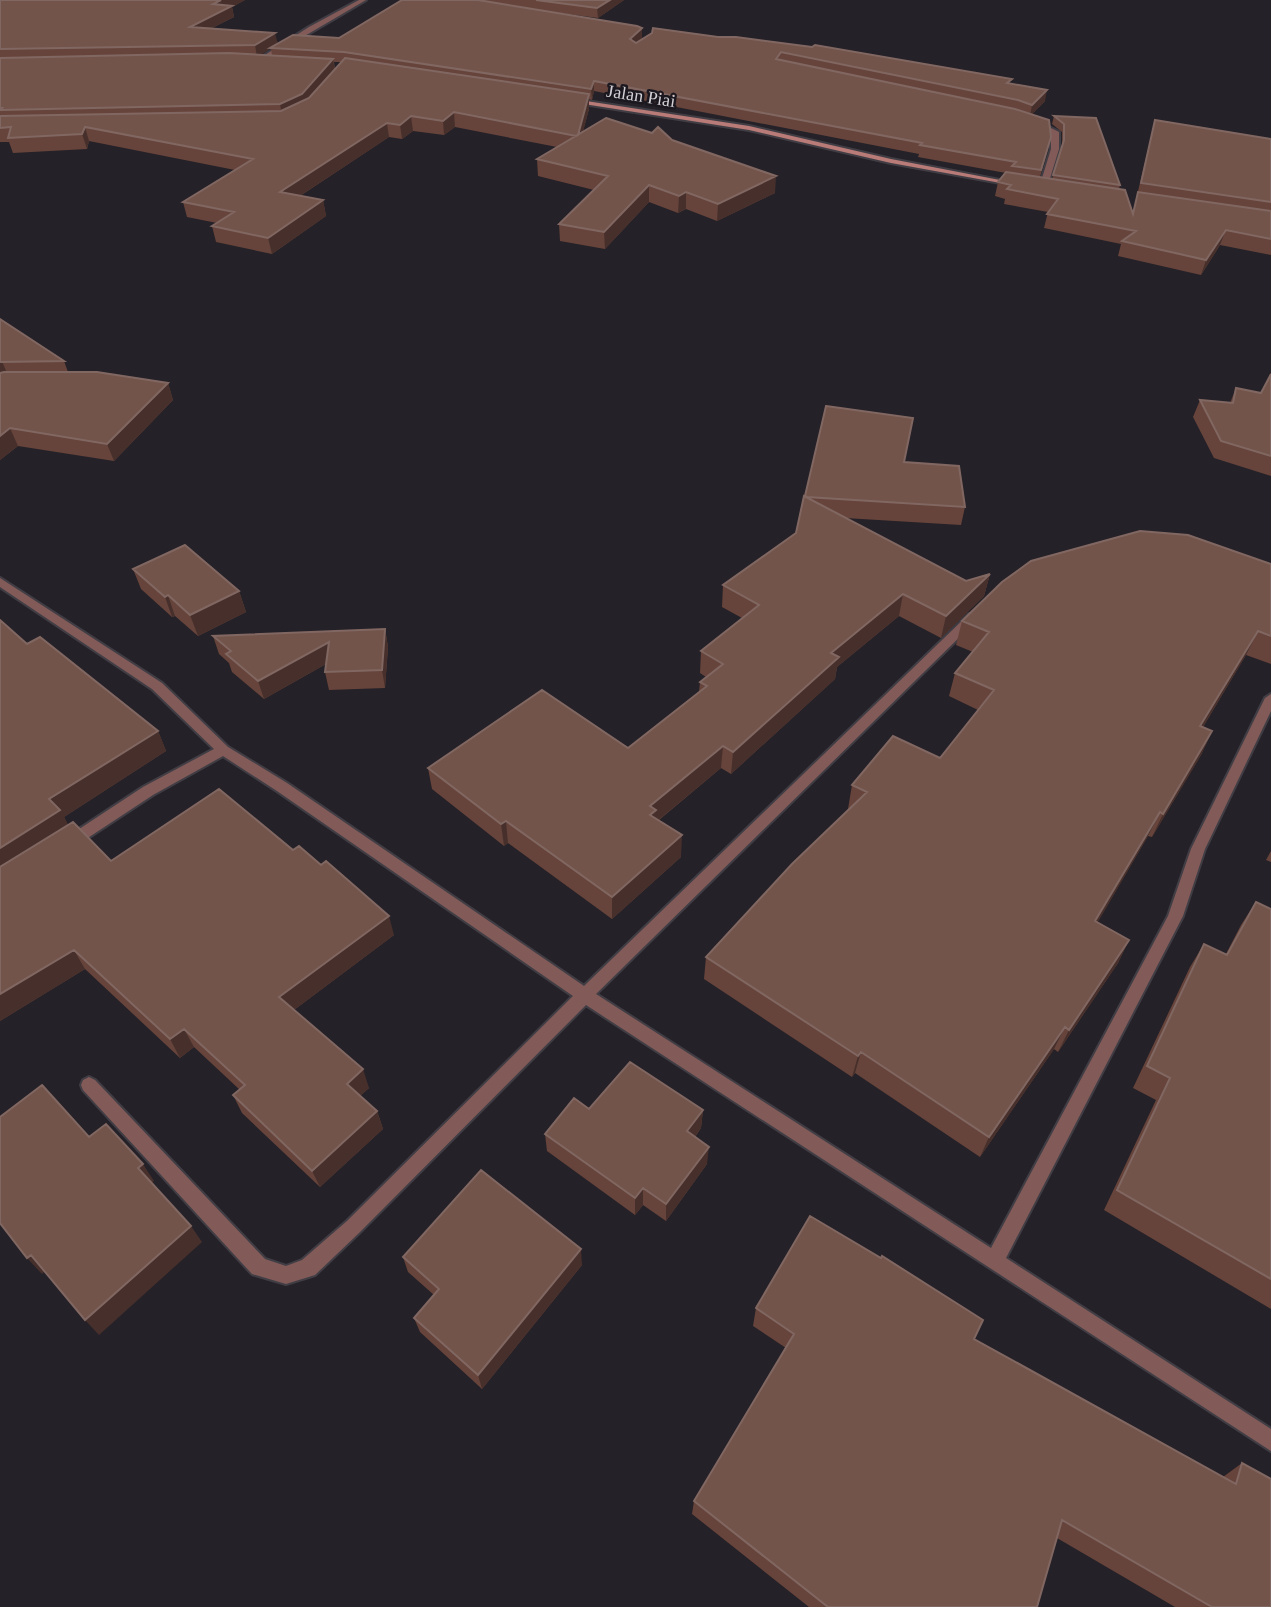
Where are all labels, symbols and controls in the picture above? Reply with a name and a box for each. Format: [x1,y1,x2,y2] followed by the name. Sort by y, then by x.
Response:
[605,81,677,111] street label: Jalan Piai

